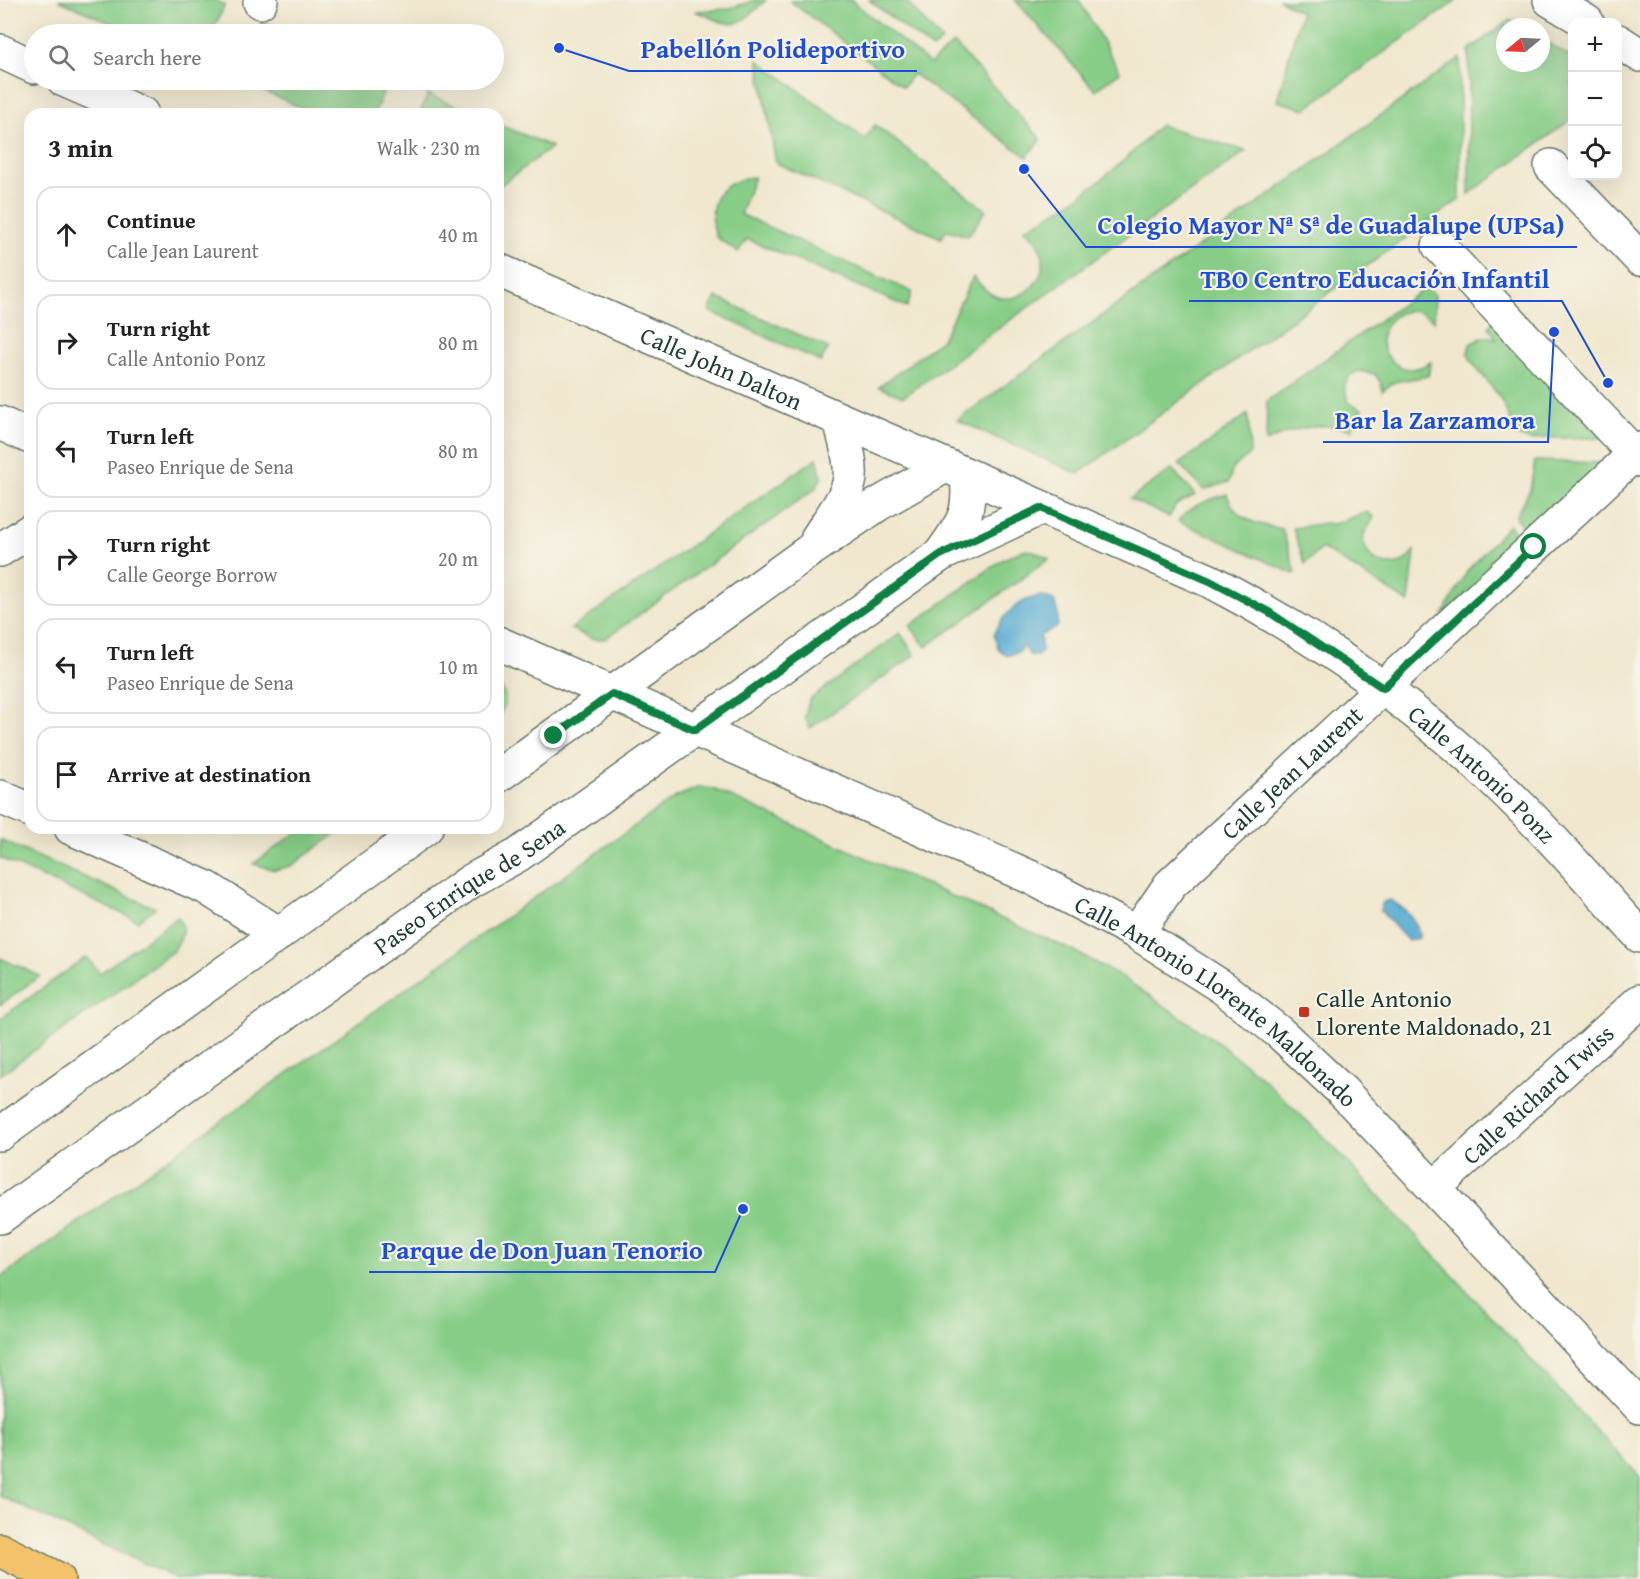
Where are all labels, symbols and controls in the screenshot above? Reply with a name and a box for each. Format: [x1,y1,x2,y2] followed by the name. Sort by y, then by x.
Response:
[1496,18,1550,72] north arrow
[1568,18,1622,180] map controls
[1568,18,1622,72] button: +
[24,24,504,90] search box
[629,27,917,71] callout: Pabellón Polideportivo
[641,29,905,68] text: Pabellón Polideportivo
[45,41,78,74] icon: search
[93,41,202,73] text: Search here
[1568,72,1622,126] button: −
[1568,126,1622,180] button: locate
[48,128,113,167] text: 3 min
[377,133,480,162] text: Walk · 230 m
[1086,203,1577,247] callout: Colegio Mayor Nª Sª de Guadalupe (UPSa)
[107,204,196,236] text: Continue
[1098,205,1564,244] text: Colegio Mayor Nª Sª de Guadalupe (UPSa)
[50,218,83,251] icon: ahead
[438,220,478,249] text: 40 m
[107,236,259,265] text: Calle Jean Laurent
[1189,257,1562,301] callout: TBO Centro Educación Infantil
[1200,259,1550,298] text: TBO Centro Educación Infantil
[107,312,210,344] text: Turn right
[635,317,809,419] street label: Calle John Dalton
[50,326,83,359] icon: right
[438,328,478,357] text: 80 m
[107,344,265,373] text: Calle Antonio Ponz
[1323,398,1548,442] callout: Bar la Zarzamora
[1335,400,1536,439] text: Bar la Zarzamora
[107,420,194,452] text: Turn left
[50,434,83,467] icon: left
[438,436,478,465] text: 80 m
[107,452,294,481] text: Paseo Enrique de Sena
[107,528,210,560] text: Turn right
[1520,533,1546,559] route start
[50,542,83,575] icon: right
[438,544,478,573] text: 20 m
[107,560,278,589] text: Calle George Borrow
[107,636,194,668] text: Turn left
[50,650,83,683] icon: left
[438,652,478,681] text: 10 m
[107,668,294,697] text: Paseo Enrique de Sena
[1401,696,1564,851] street label: Calle Antonio Ponz
[1213,697,1371,847] street label: Calle Jean Laurent
[540,722,566,748] route end
[50,758,83,791] icon: arrive
[107,758,311,790] text: Arrive at destination
[366,809,573,963] street label: Paseo Enrique de Sena
[1069,886,1366,1115] street label: Calle Antonio Llorente Maldonado
[1316,981,1553,1044] place label: Calle Antonio Llorente Maldonado, 21
[1297,1005,1311,1019] marker: Calle Antonio Llorente Maldonado, 21
[1454,1016,1621,1172] street label: Calle Richard Twiss
[369,1228,715,1272] callout: Parque de Don Juan Tenorio
[381,1230,703,1269] text: Parque de Don Juan Tenorio

